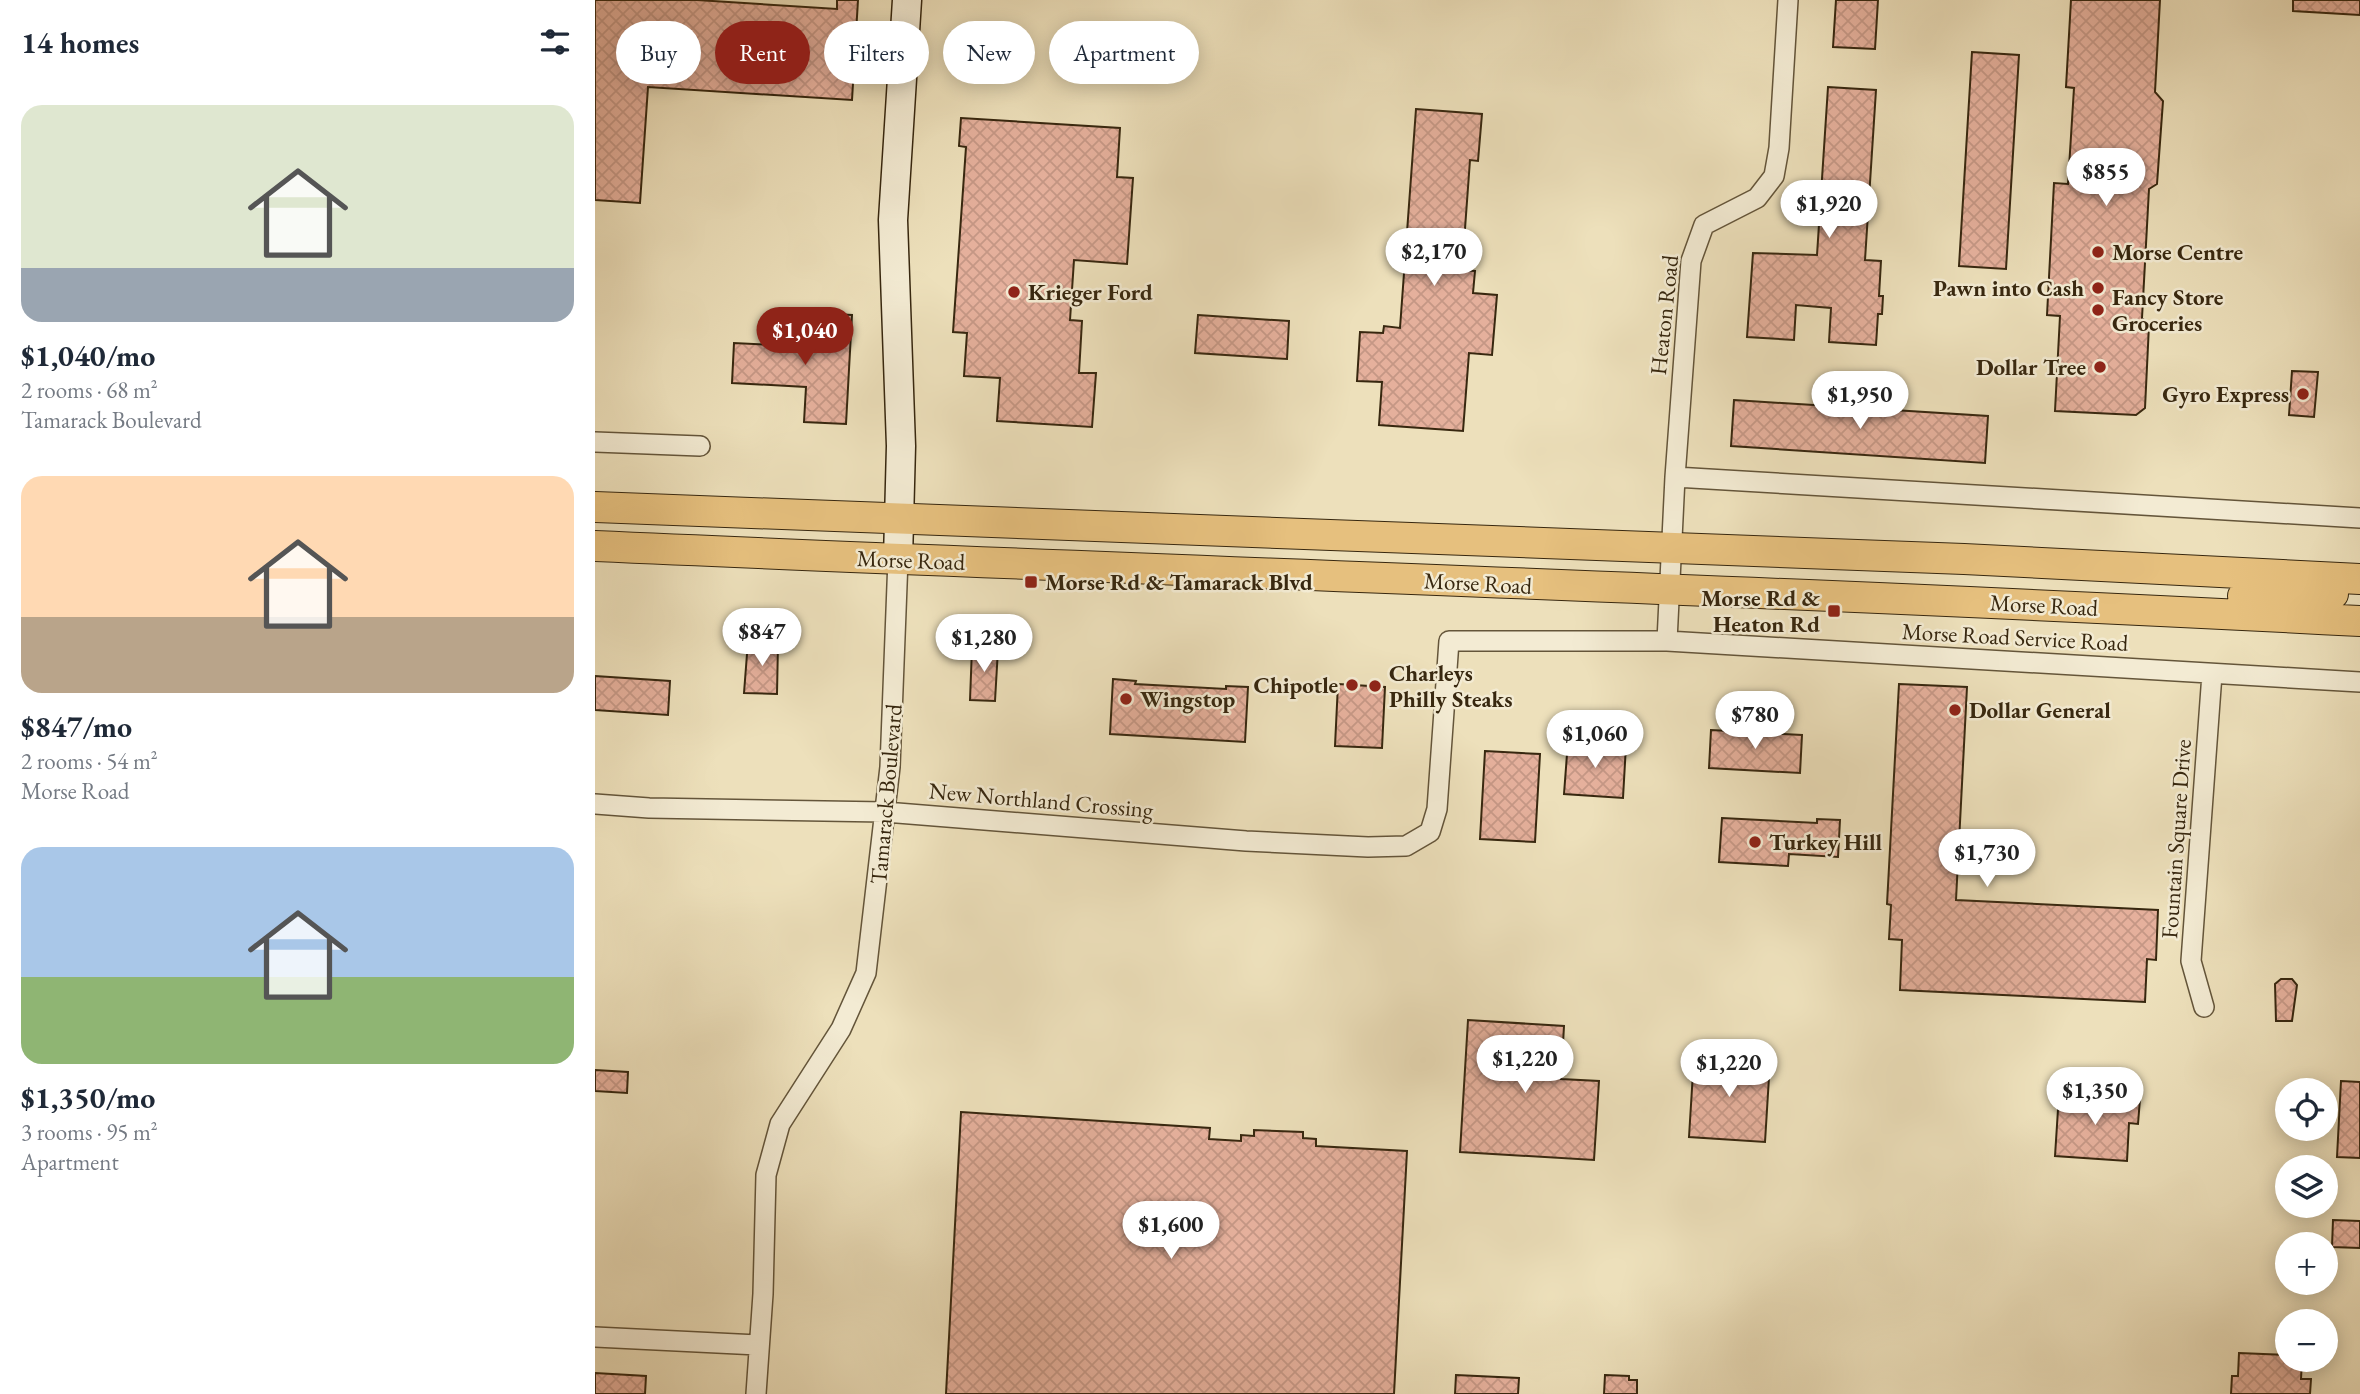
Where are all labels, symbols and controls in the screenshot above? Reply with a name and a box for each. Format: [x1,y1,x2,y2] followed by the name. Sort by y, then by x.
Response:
[616,21,701,84] chip: Buy
[715,21,810,84] chip: Rent
[824,21,929,84] chip: Filters
[943,21,1035,84] chip: New
[1049,21,1199,84] chip: Apartment
[21,23,139,62] text: 14 homes
[536,23,574,61] icon: filters
[2065,148,2147,208] pin: $855
[235,150,361,276] icon: home
[2082,156,2130,186] text: $855
[1772,180,1886,240] pin: $1,920
[1797,188,1861,218] text: $1,920
[1377,229,1491,288] pin: $2,170
[1402,236,1466,266] text: $2,170
[2112,237,2243,267] place label: Morse Centre
[2090,244,2106,260] marker: Morse Centre
[1643,253,1685,376] street label: Heaton Road
[1933,273,2084,303] place label: Pawn into Cash
[1028,277,1153,307] place label: Krieger Ford
[2090,280,2106,296] marker: Pawn into Cash
[2112,282,2224,338] place label: Fancy Store Groceries
[1006,284,1022,300] marker: Krieger Ford
[2090,302,2106,318] marker: Fancy Store Groceries
[748,308,862,367] pin: $1,040
[773,315,837,345] text: $1,040
[21,336,155,375] text: $1,040/mo
[1976,352,2086,382] place label: Dollar Tree
[2092,359,2108,375] marker: Dollar Tree
[1803,372,1917,431] pin: $1,950
[21,375,158,405] text: 2 rooms · 68 m²
[1828,379,1892,409] text: $1,950
[2162,379,2289,409] place label: Gyro Express
[2295,386,2311,402] marker: Gyro Express
[21,405,202,435] text: Tamarack Boulevard
[235,521,361,647] icon: home
[856,543,966,577] street label: Morse Road
[1423,565,1533,601] street label: Morse Road
[1045,567,1313,597] place label: Morse Rd & Tamarack Blvd
[1023,574,1039,590] marker: Morse Rd & Tamarack Blvd
[1701,583,1821,639] place label: Morse Rd & Heaton Rd
[1989,587,2099,623] street label: Morse Road
[1826,603,1842,619] marker: Morse Rd & Heaton Rd
[721,608,803,668] pin: $847
[927,614,1041,674] pin: $1,280
[738,616,786,646] text: $847
[1901,616,2129,658] street label: Morse Road Service Road
[952,622,1016,652] text: $1,280
[1389,658,1512,714] place label: Charleys Philly Steaks
[1254,670,1338,700] place label: Chipotle
[1344,677,1360,693] marker: Chipotle
[1367,678,1383,694] marker: Charleys Philly Steaks
[1140,684,1236,714] place label: Wingstop
[1118,691,1134,707] marker: Wingstop
[1714,692,1796,751] pin: $780
[1969,695,2111,725] place label: Dollar General
[1731,699,1779,729] text: $780
[863,702,909,885] street label: Tamarack Boulevard
[1947,702,1963,718] marker: Dollar General
[21,707,132,746] text: $847/mo
[1538,710,1652,770] pin: $1,060
[1563,718,1627,748] text: $1,060
[2154,738,2198,940] street label: Fountain Square Drive
[21,746,158,776] text: 2 rooms · 54 m²
[928,775,1155,825] street label: New Northland Crossing
[21,776,129,806] text: Morse Road
[1769,827,1883,857] place label: Turkey Hill
[1930,830,2044,889] pin: $1,730
[1747,834,1763,850] marker: Turkey Hill
[1955,837,2019,867] text: $1,730
[235,892,361,1018] icon: home
[1468,1036,1582,1095] pin: $1,220
[1672,1040,1786,1099] pin: $1,220
[1493,1043,1557,1073] text: $1,220
[1697,1047,1761,1077] text: $1,220
[2038,1068,2152,1127] pin: $1,350
[2063,1075,2127,1105] text: $1,350
[21,1078,155,1117] text: $1,350/mo
[2275,1078,2338,1372] map controls
[2275,1078,2338,1141] button: locate
[21,1117,158,1147] text: 3 rooms · 95 m²
[21,1147,119,1177] text: Apartment
[2275,1155,2338,1218] button: layers
[1114,1202,1228,1261] pin: $1,600
[1139,1209,1203,1239] text: $1,600
[2275,1232,2338,1295] button: +
[2275,1309,2338,1372] button: −

